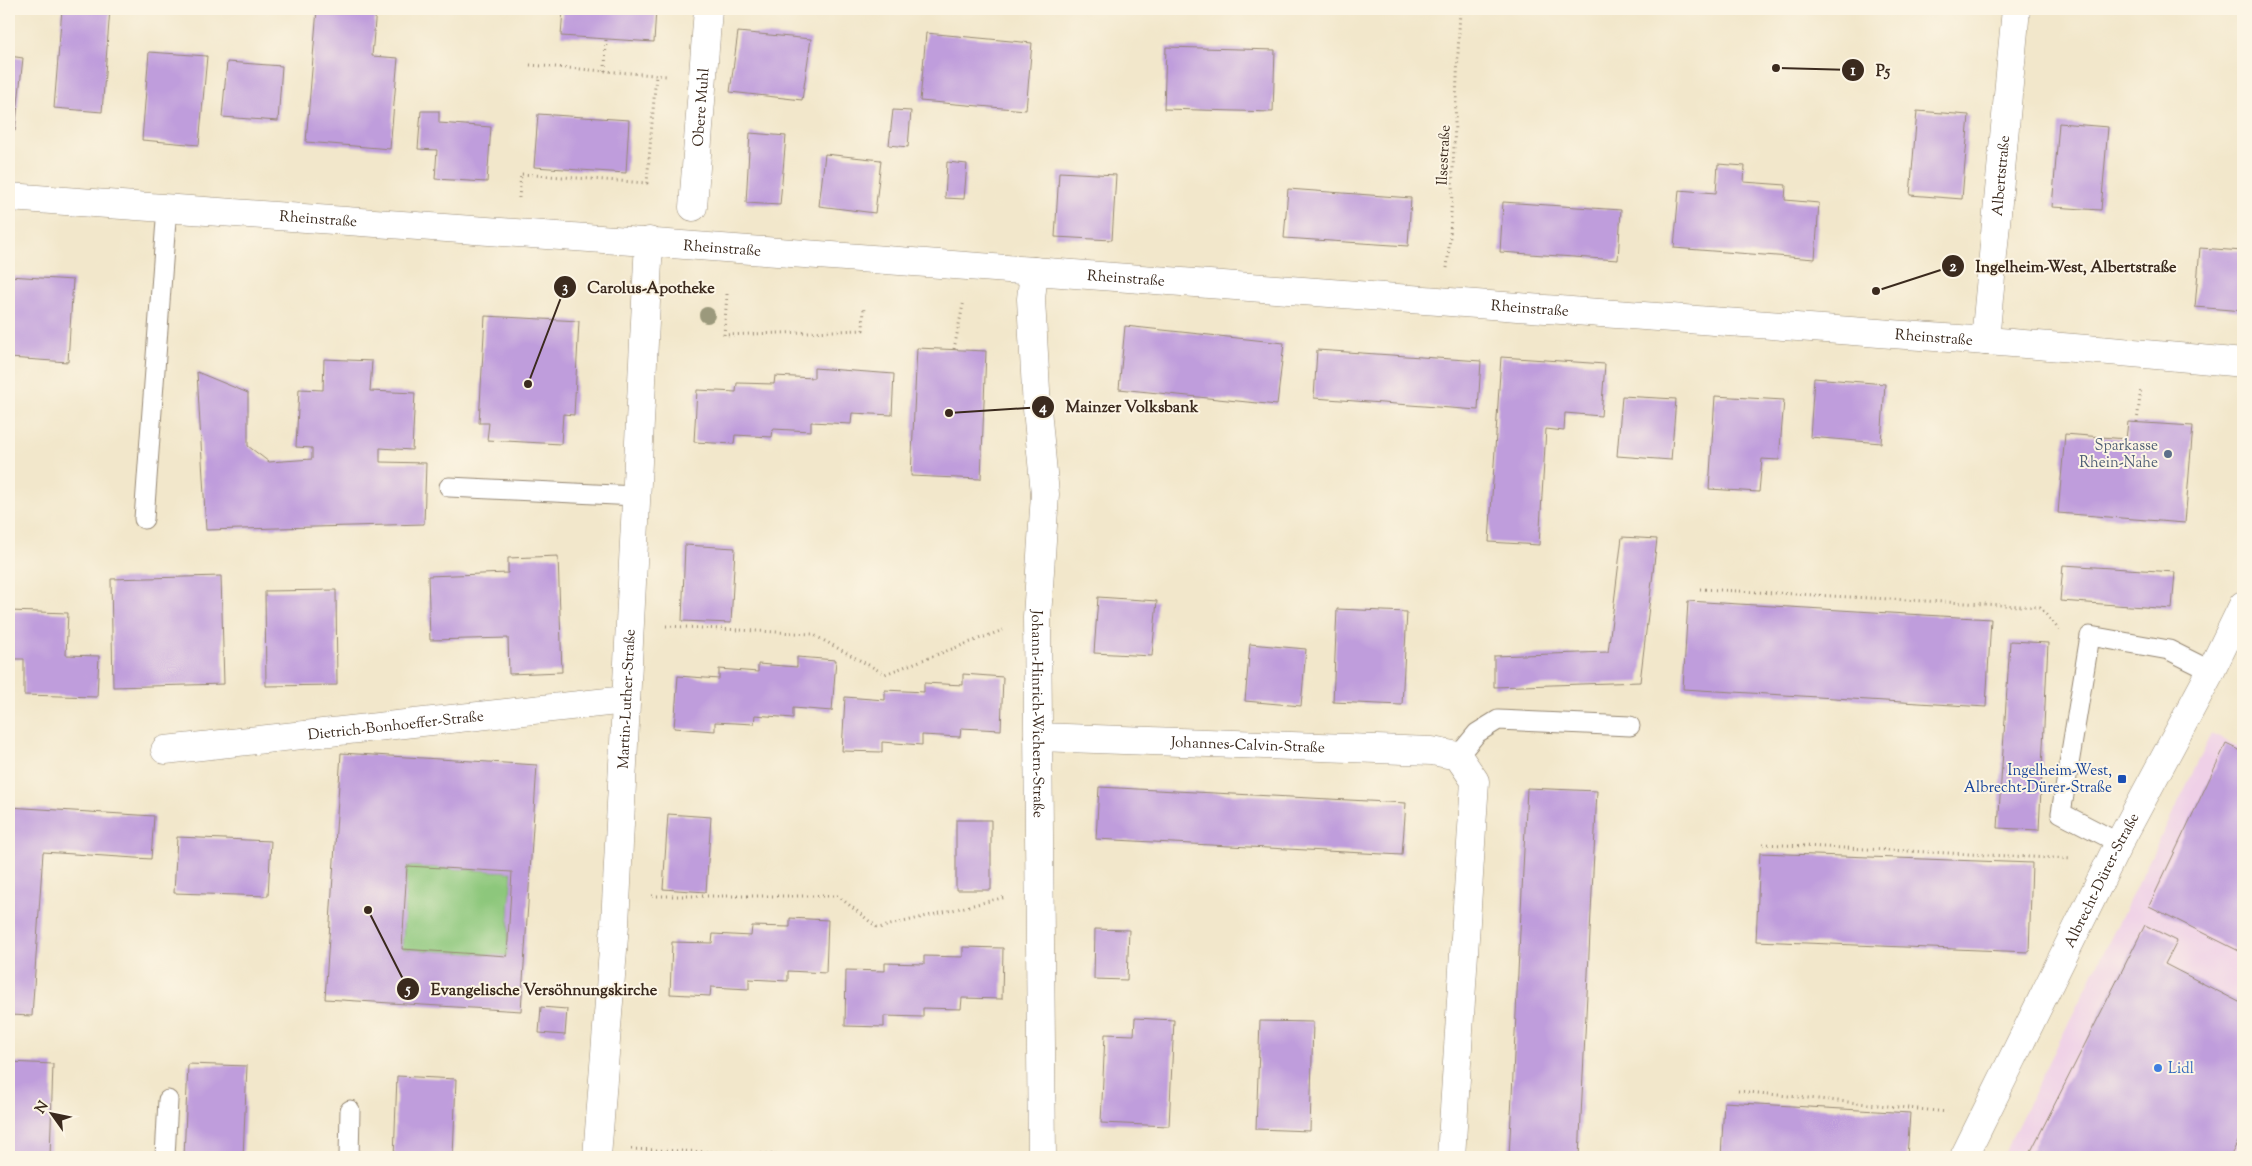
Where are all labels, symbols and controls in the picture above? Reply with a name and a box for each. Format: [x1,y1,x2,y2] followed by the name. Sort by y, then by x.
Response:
[1841,54,1900,85] callout: P5
[1850,61,1856,82] text: 1
[1876,61,1891,84] text: P5
[689,67,716,148] street label: Obere Muhl
[1432,124,1457,186] street label: Ilsestraße
[1988,135,2016,217] street label: Albertstraße
[278,207,358,233] street label: Rheinstraße
[682,236,762,263] street label: Rheinstraße
[1940,251,2186,282] callout: Ingelheim-West, Albertstraße
[1949,257,1957,278] text: 2
[1975,257,2177,280] text: Ingelheim-West, Albertstraße
[1086,266,1166,293] street label: Rheinstraße
[553,272,725,303] callout: Carolus-Apotheke
[562,278,568,299] text: 3
[587,278,715,301] text: Carolus-Apotheke
[1490,296,1570,323] street label: Rheinstraße
[1894,325,1974,352] street label: Rheinstraße
[1031,391,1208,422] callout: Mainzer Volksbank
[1066,397,1199,420] text: Mainzer Volksbank
[1038,398,1047,419] text: 4
[2079,436,2158,474] place label: Sparkasse Rhein-Nahe
[2162,448,2174,460] marker: Sparkasse Rhein-Nahe
[1025,608,1048,818] street label: Johann-Hinrich-Wichern-Straße
[614,629,642,770] street label: Martin-Luther-Straße
[307,706,485,746] street label: Dietrich-Bonhoeffer-Straße
[1169,733,1325,759] street label: Johannes-Calvin-Straße
[1964,761,2112,799] place label: Ingelheim-West, Albrecht-Dürer-Straße
[2116,773,2128,785] marker: Ingelheim-West, Albrecht-Dürer-Straße
[2060,810,2145,952] street label: Albrecht-Dürer-Straße
[396,974,667,1005] callout: Evangelische Versöhnungskirche
[404,980,411,1001] text: 5
[431,980,658,1003] text: Evangelische Versöhnungskirche
[2168,1059,2194,1080] place label: Lidl
[2152,1062,2164,1074] marker: Lidl
[28,1088,78,1138] north arrow
[31,1098,54,1118] text: N

